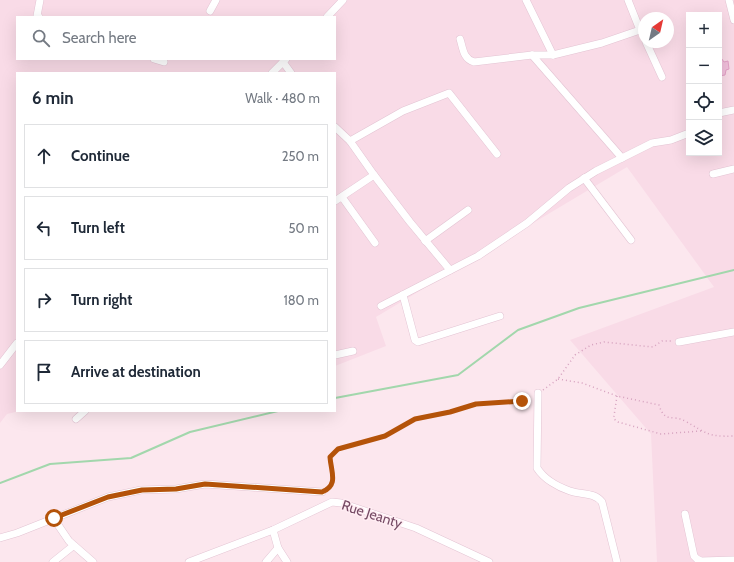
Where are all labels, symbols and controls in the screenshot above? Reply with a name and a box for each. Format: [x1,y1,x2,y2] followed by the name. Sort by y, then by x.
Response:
[638,12,674,48] north arrow
[686,12,722,156] map controls
[686,12,722,48] button: +
[16,16,336,60] search box
[30,27,52,49] icon: search
[62,29,137,47] text: Search here
[686,48,722,84] button: −
[686,84,722,120] button: locate
[32,88,74,108] text: 6 min
[245,90,320,106] text: Walk · 480 m
[686,120,722,156] button: layers
[33,145,55,167] icon: ahead
[71,147,130,165] text: Continue
[282,148,319,164] text: 250 m
[33,217,55,239] icon: left
[71,219,125,237] text: Turn left
[289,220,319,236] text: 50 m
[33,289,55,311] icon: right
[71,291,132,309] text: Turn right
[283,292,319,308] text: 180 m
[33,361,55,383] icon: arrive
[71,363,201,381] text: Arrive at destination
[513,392,531,410] route end
[339,496,405,532] street label: Rue Jeanty
[45,509,63,527] route start

